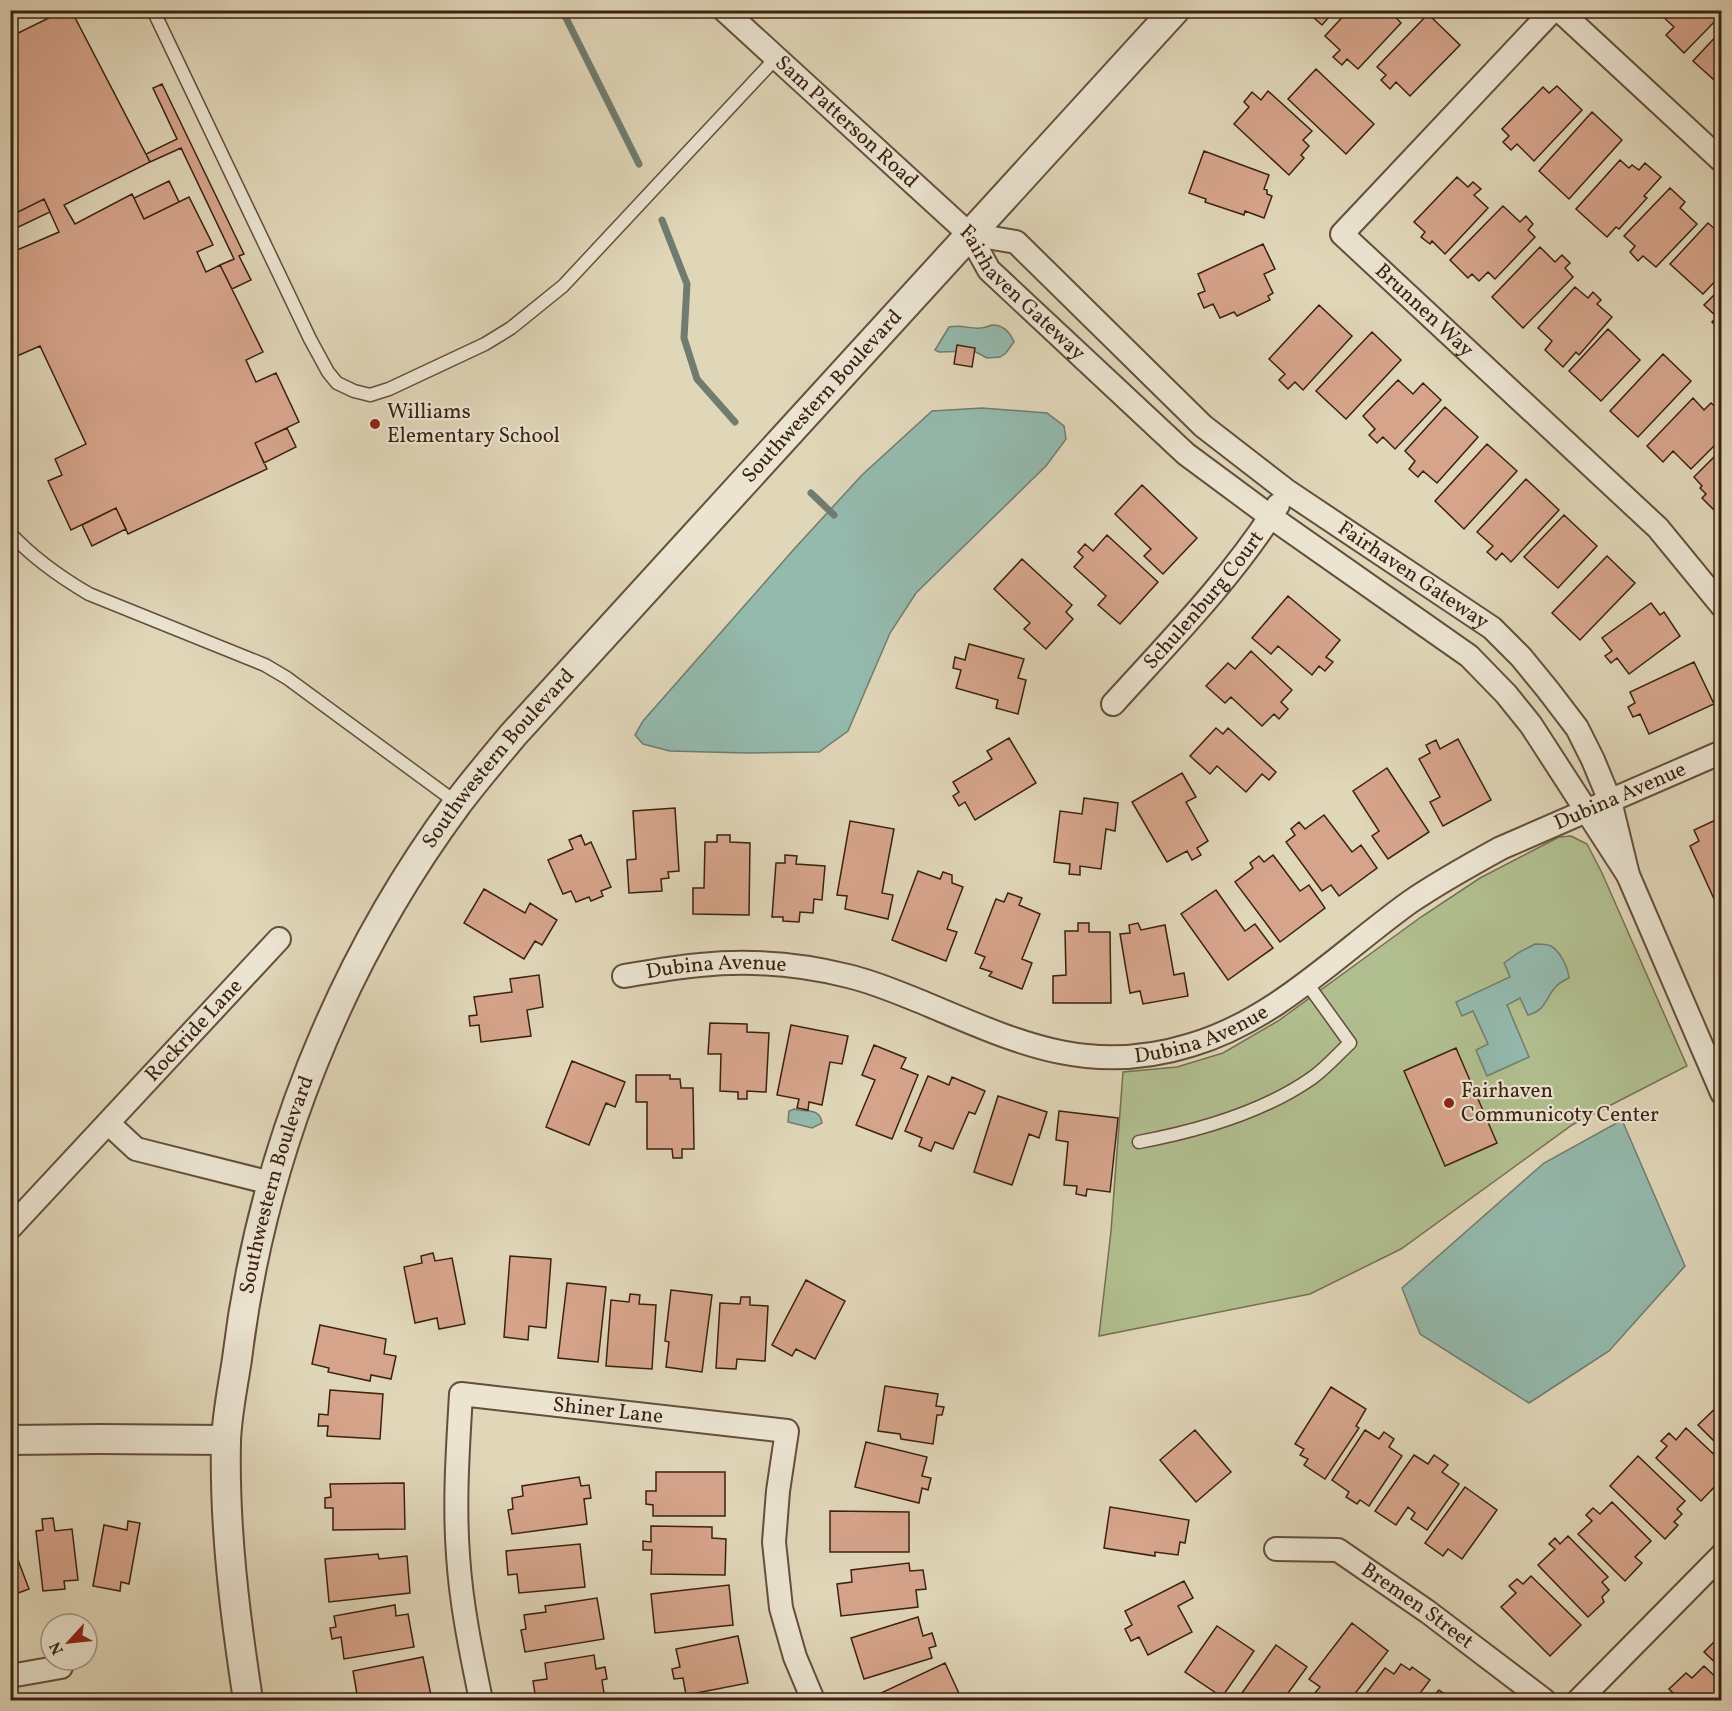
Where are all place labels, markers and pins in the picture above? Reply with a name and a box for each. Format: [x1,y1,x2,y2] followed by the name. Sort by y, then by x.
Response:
[387,398,560,451] place label: Williams Elementary School
[368,417,382,431] marker: Williams Elementary School
[1461,1077,1659,1130] place label: Fairhaven Communicoty Center
[1442,1096,1456,1110] marker: Fairhaven Communicoty Center

